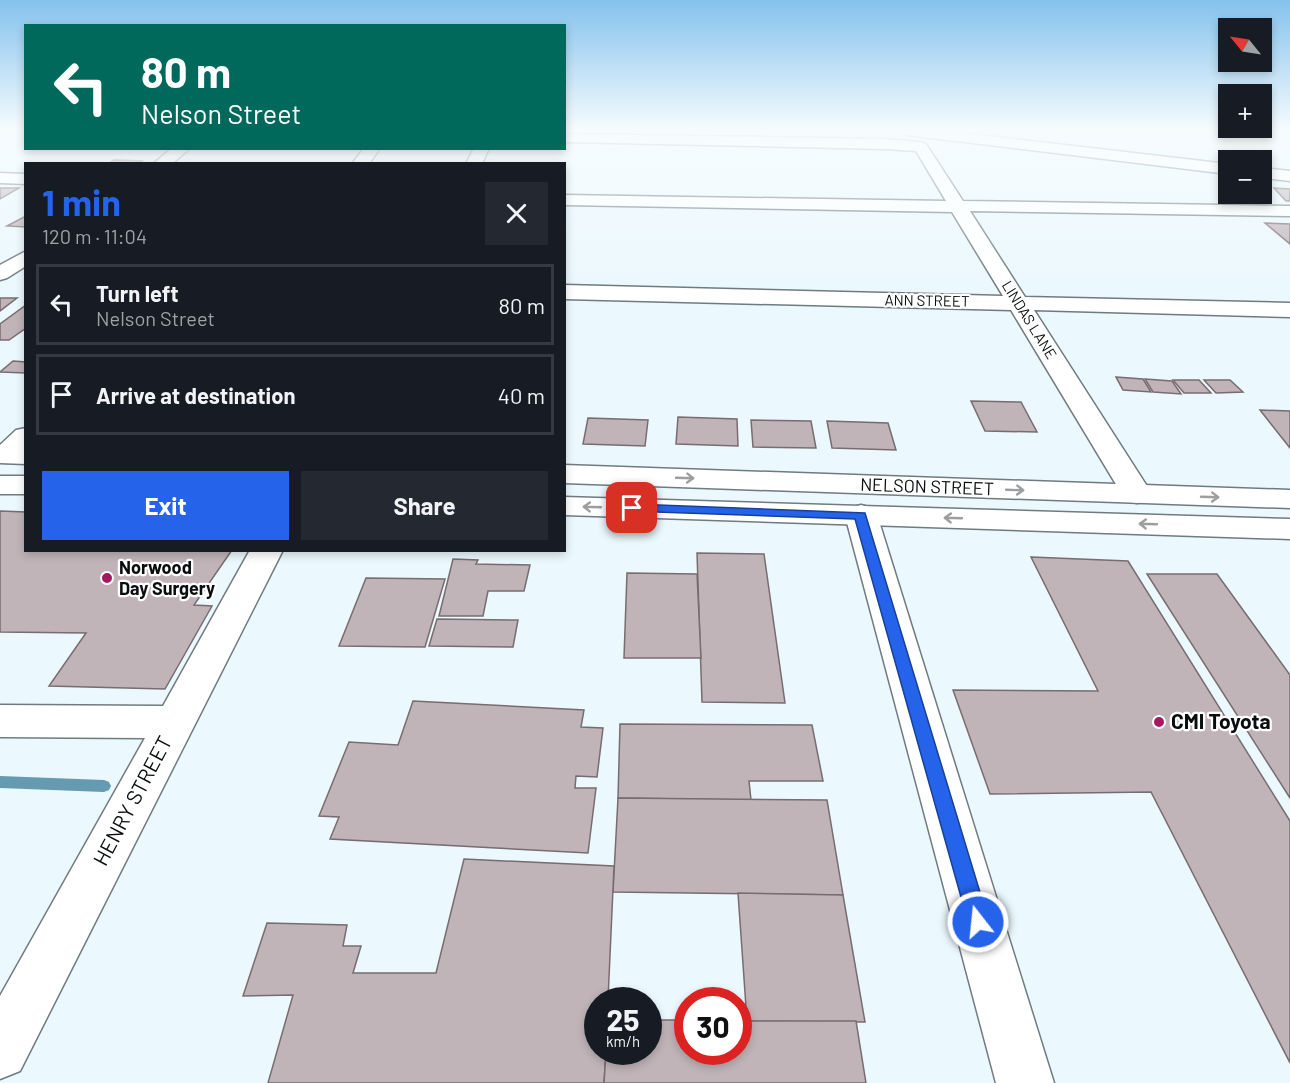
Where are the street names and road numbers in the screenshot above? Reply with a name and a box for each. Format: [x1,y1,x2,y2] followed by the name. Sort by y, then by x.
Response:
[999,277,1061,362] street label: LINDAS LANE
[884,290,970,310] street label: ANN STREET
[860,473,994,499] street label: NELSON STREET
[87,731,176,869] street label: HENRY STREET

